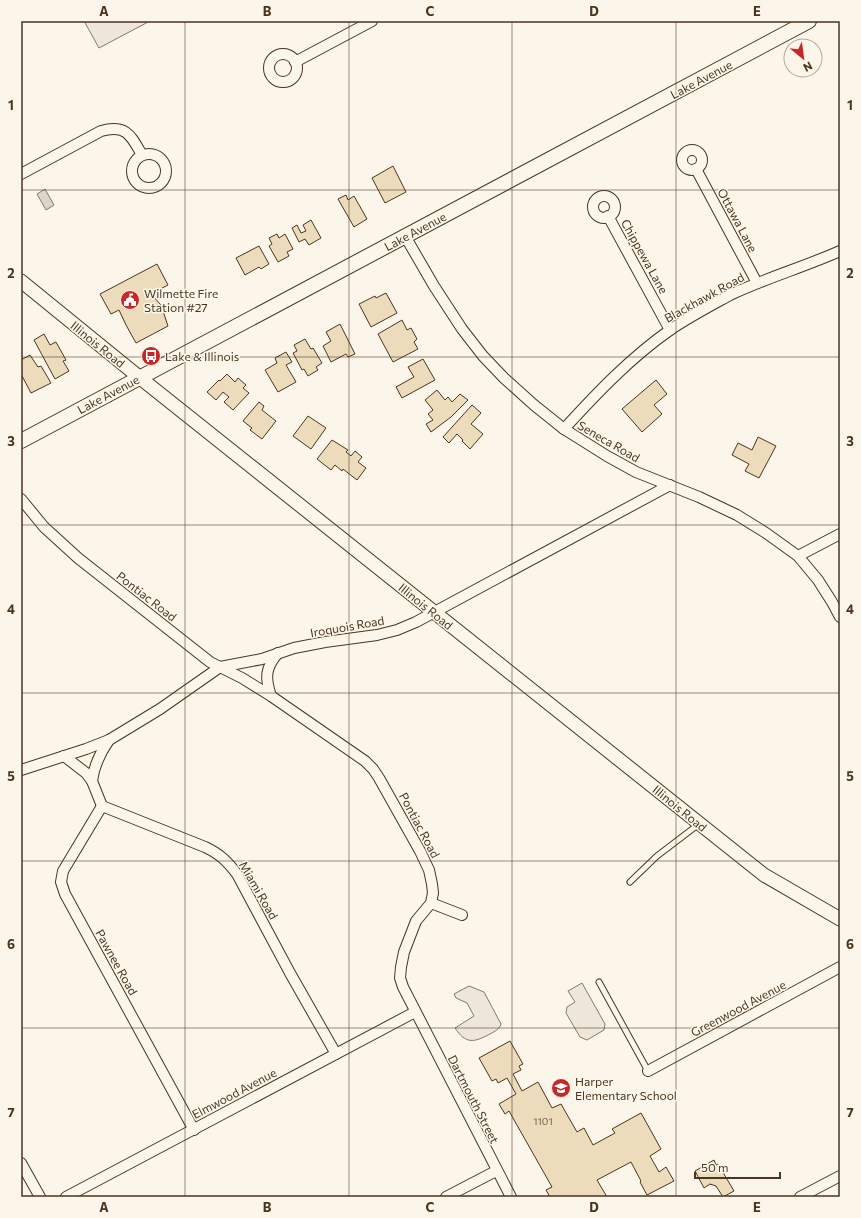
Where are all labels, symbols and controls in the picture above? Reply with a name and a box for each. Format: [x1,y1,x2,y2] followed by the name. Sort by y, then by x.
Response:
[99,3,109,19] text: A
[263,3,272,19] text: B
[426,3,435,19] text: C
[589,3,599,19] text: D
[753,3,761,19] text: E
[783,38,823,78] north arrow
[668,57,734,101] street label: Lake Avenue
[801,59,815,75] text: N
[8,97,14,113] text: 1
[847,97,853,113] text: 1
[715,186,761,254] street label: Ottawa Lane
[382,209,448,253] street label: Lake Avenue
[619,216,671,296] street label: Chippewa Lane
[7,265,15,281] text: 2
[846,265,854,281] text: 2
[662,269,746,325] street label: Blackhawk Road
[144,286,218,314] place label: Wilmette Fire Station #27
[119,289,141,311] public building icon: Wilmette Fire Station #27
[68,318,128,370] street label: Illinois Road
[140,345,162,367] bus stop icon: Lake & Illinois
[165,349,239,363] place label: Lake & Illinois
[75,372,141,416] street label: Lake Avenue
[576,418,642,464] street label: Seneca Road
[7,433,15,449] text: 3
[846,433,854,449] text: 3
[114,568,180,624] street label: Pontiac Road
[396,580,456,632] street label: Illinois Road
[7,601,15,617] text: 4
[846,601,854,617] text: 4
[309,613,385,639] street label: Iroquois Road
[7,768,15,784] text: 5
[846,768,854,784] text: 5
[650,782,710,834] street label: Illinois Road
[397,790,443,860] street label: Pontiac Road
[237,858,281,922] street label: Miami Road
[93,927,141,997] street label: Pawnee Road
[7,936,15,952] text: 6
[846,936,854,952] text: 6
[688,977,788,1039] street label: Greenwood Avenue
[446,1053,502,1146] street label: Dartmouth Street
[189,1065,279,1121] street label: Elmwood Avenue
[575,1074,677,1102] place label: Harper Elementary School
[550,1077,572,1099] school or university icon: Harper Elementary School
[7,1104,15,1120] text: 7
[846,1104,854,1120] text: 7
[533,1115,553,1127] house number: 1101
[695,1154,780,1180] scale bar
[701,1160,729,1174] text: 50 m
[99,1199,109,1215] text: A
[263,1199,272,1215] text: B
[426,1199,435,1215] text: C
[589,1199,599,1215] text: D
[753,1199,761,1215] text: E

